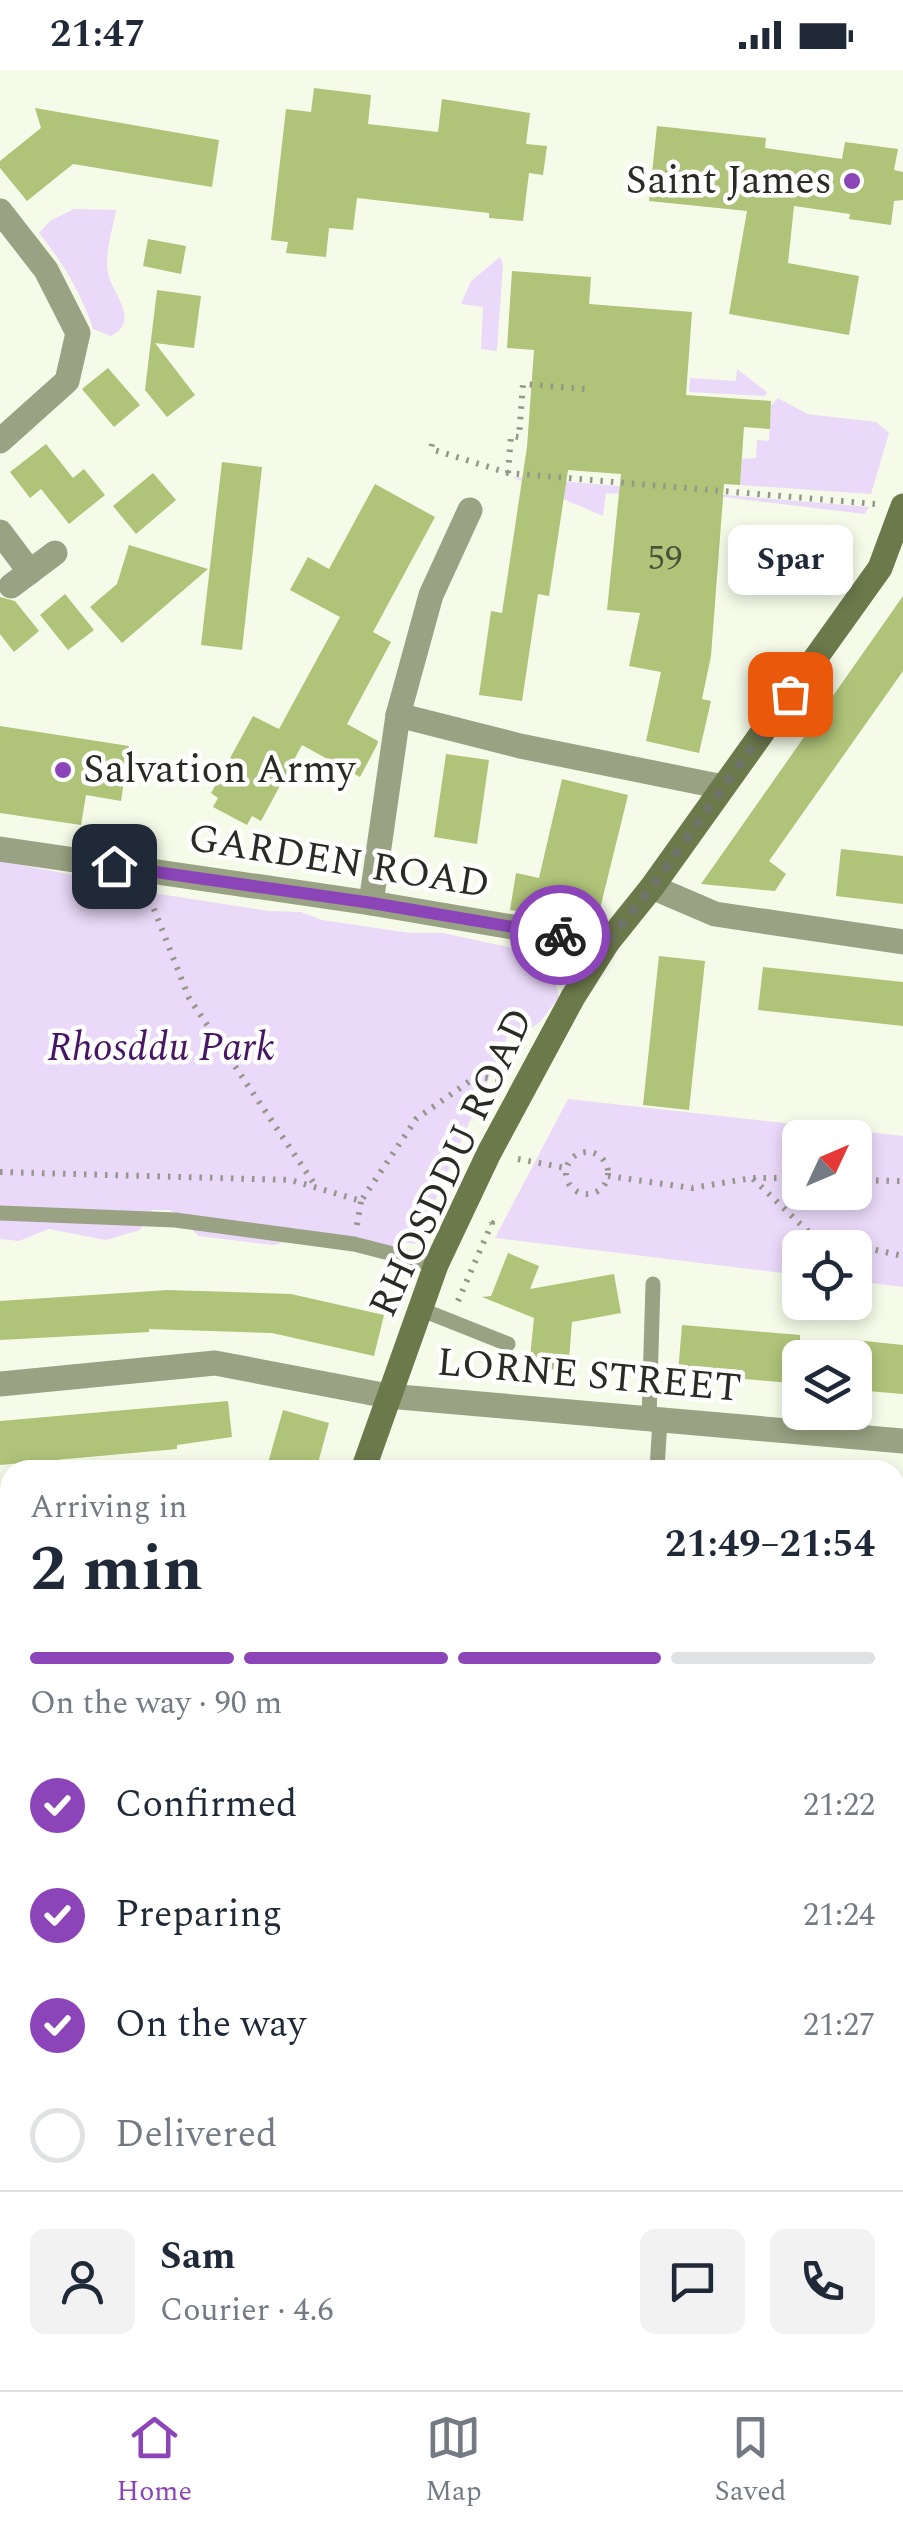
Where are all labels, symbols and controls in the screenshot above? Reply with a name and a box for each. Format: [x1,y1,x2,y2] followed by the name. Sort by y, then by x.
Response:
[50,6,145,64] text: 21:47
[625,151,832,212] place label: Saint James
[841,170,863,192] marker: Saint James
[728,524,852,594] callout: Spar
[647,532,683,585] house number: 59
[757,535,824,584] text: Spar
[748,652,833,737] pin
[763,667,818,722] icon: bag
[83,740,357,801] place label: Salvation Army
[52,759,74,781] marker: Salvation Army
[184,808,494,916] street label: GARDEN ROAD
[72,824,157,909] pin
[87,839,142,894] icon: home
[510,885,610,985] courier
[533,908,588,963] icon: bike
[354,998,550,1328] street label: RHOSDDU ROAD
[47,1018,275,1079] park label: Rhosddu Park
[782,1120,872,1210] north arrow
[782,1120,872,1430] map controls
[782,1230,872,1320] button: locate
[434,1332,744,1420] street label: LORNE STREET
[782,1340,872,1430] button: layers
[30,1483,187,1532] text: Arriving in
[665,1516,875,1574] text: 21:49–21:54
[30,1520,203,1619] text: 2 min
[30,1679,282,1728] text: On the way · 90 m
[115,1776,297,1834] text: Confirmed
[30,1778,85,1833] icon: check
[803,1781,875,1830] text: 21:22
[115,1886,282,1944] text: Preparing
[30,1888,85,1943] icon: check
[803,1891,875,1940] text: 21:24
[115,1996,306,2054] text: On the way
[30,1998,85,2053] icon: check
[803,2001,875,2050] text: 21:27
[115,2106,277,2164] text: Delivered
[160,2228,236,2286] text: Sam
[30,2229,135,2334] button: person
[640,2229,745,2334] button: chat
[770,2229,875,2334] button: phone
[160,2286,333,2335] text: Courier · 4.6
[117,2410,192,2513] tab: Home
[425,2410,482,2513] tab: Map
[715,2410,786,2513] tab: Saved

